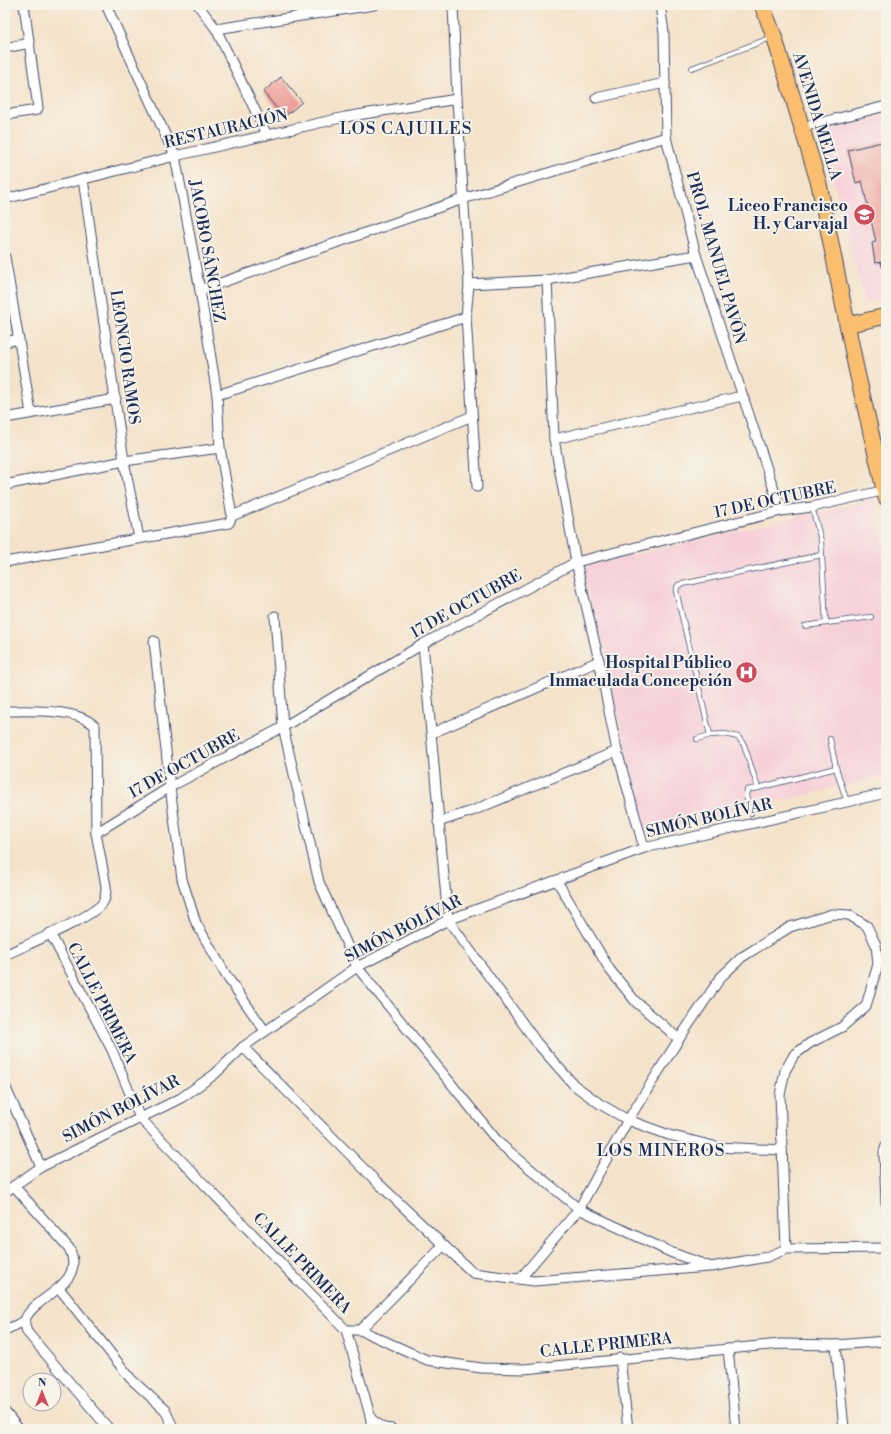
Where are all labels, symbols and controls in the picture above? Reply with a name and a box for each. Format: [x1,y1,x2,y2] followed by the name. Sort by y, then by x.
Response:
[788,48,846,184] street label: AVENIDA MELLA
[162,103,290,153] street label: RESTAURACIÓN
[339,118,473,140] district label: LOS CAJUILES
[682,169,752,347] street label: PROL. MANUEL PAVÓN
[184,177,231,324] street label: JACOBO SÁNCHEZ
[728,196,849,234] place label: Liceo Francisco H. y Carvajal
[851,202,877,228] school or university icon: Liceo Francisco H. y Carvajal
[106,288,144,426] street label: LEONCIO RAMOS
[712,477,838,523] street label: 17 DE OCTUBRE
[407,565,525,643] street label: 17 DE OCTUBRE
[549,653,732,691] place label: Hospital Público Inmaculada Concepción
[734,659,760,685] hospital icon: Hospital Público Inmaculada Concepción
[125,725,243,803] street label: 17 DE OCTUBRE
[644,792,775,842] street label: SIMÓN BOLÍVAR
[340,889,466,967] street label: SIMÓN BOLÍVAR
[63,939,142,1068] street label: CALLE PRIMERA
[58,1069,184,1147] street label: SIMÓN BOLÍVAR
[596,1140,726,1162] district label: LOS MINEROS
[249,1208,356,1319] street label: CALLE PRIMERA
[539,1328,674,1362] street label: CALLE PRIMERA
[22,1372,62,1412] north arrow
[38,1376,47,1390] text: N

